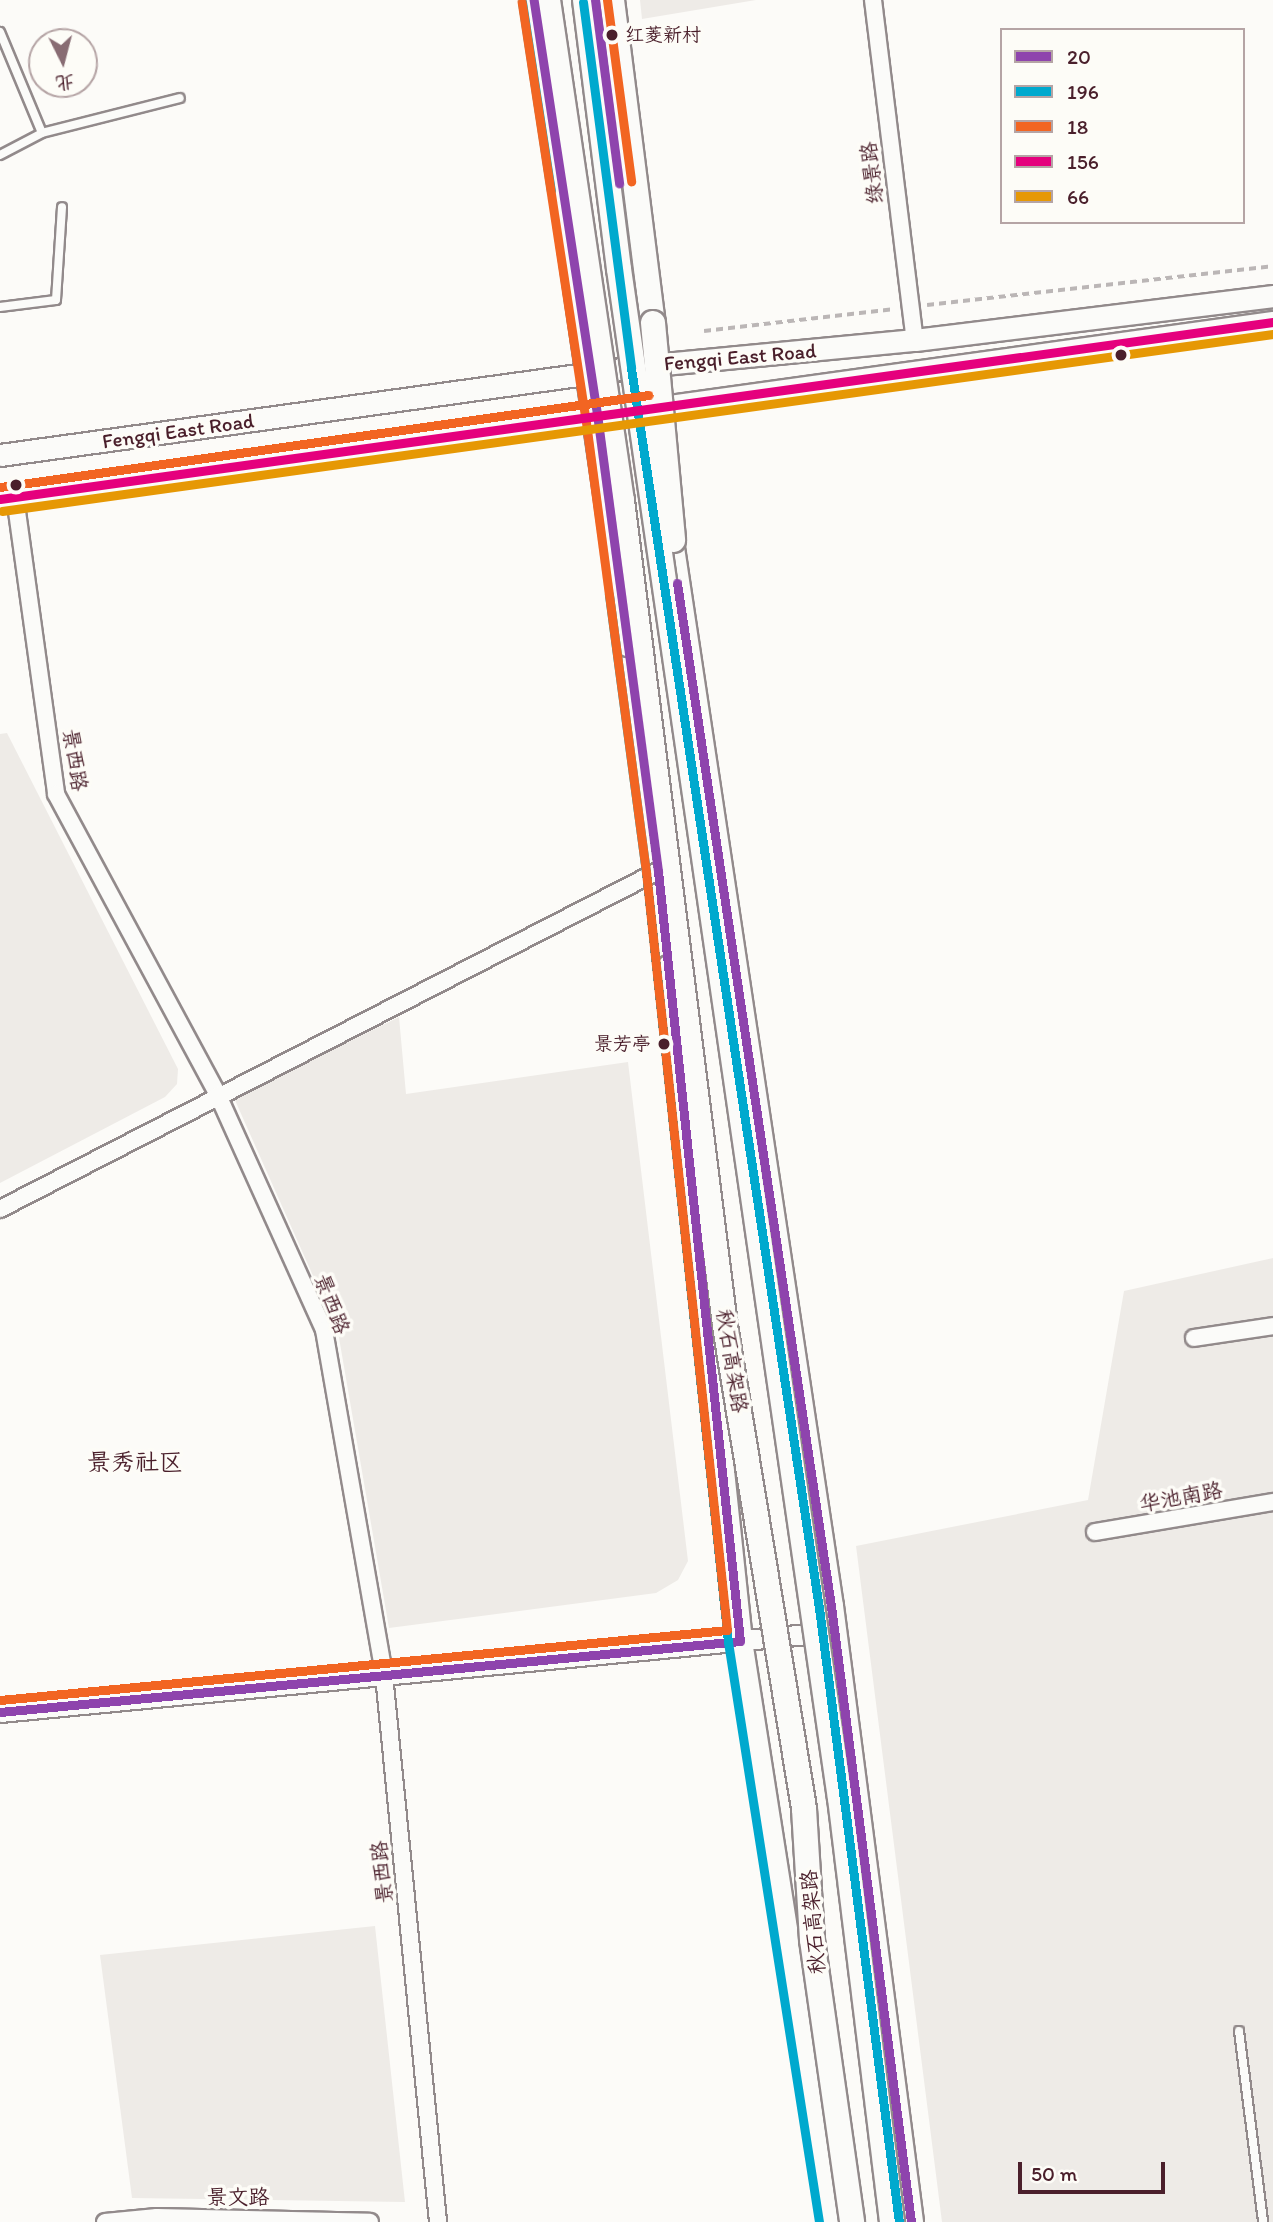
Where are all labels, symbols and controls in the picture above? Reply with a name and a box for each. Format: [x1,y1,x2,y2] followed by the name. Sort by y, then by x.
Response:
[625,24,701,46] place label: 红菱新村
[28,28,98,98] north arrow
[605,28,619,42] marker: 红菱新村
[1000,28,1245,224] legend
[1067,44,1091,69] text: 20
[54,70,76,95] text: 北
[1067,79,1099,104] text: 196
[1067,114,1088,139] text: 18
[856,140,888,206] street label: 绿景路
[1067,149,1099,174] text: 156
[1067,184,1089,209] text: 66
[663,338,817,376] street label: Fengqi East Road
[1114,348,1128,362] unlabelled marker
[100,408,256,454] street label: Fengqi East Road
[9,478,23,492] unlabelled marker
[58,727,92,793] street label: 景西路
[594,1033,651,1055] place label: 景芳亭
[657,1037,671,1051] marker: 景芳亭
[309,1270,355,1338] street label: 景西路
[711,1307,753,1415] street label: 秋石高架路
[87,1448,183,1476] district label: 景秀社区
[1137,1477,1225,1517] street label: 华池南路
[366,1839,398,1905] street label: 景西路
[796,1869,830,1975] street label: 秋石高架路
[1021,2148,1168,2192] scale bar
[1031,2161,1077,2186] text: 50 m
[207,2184,269,2210] street label: 景文路

